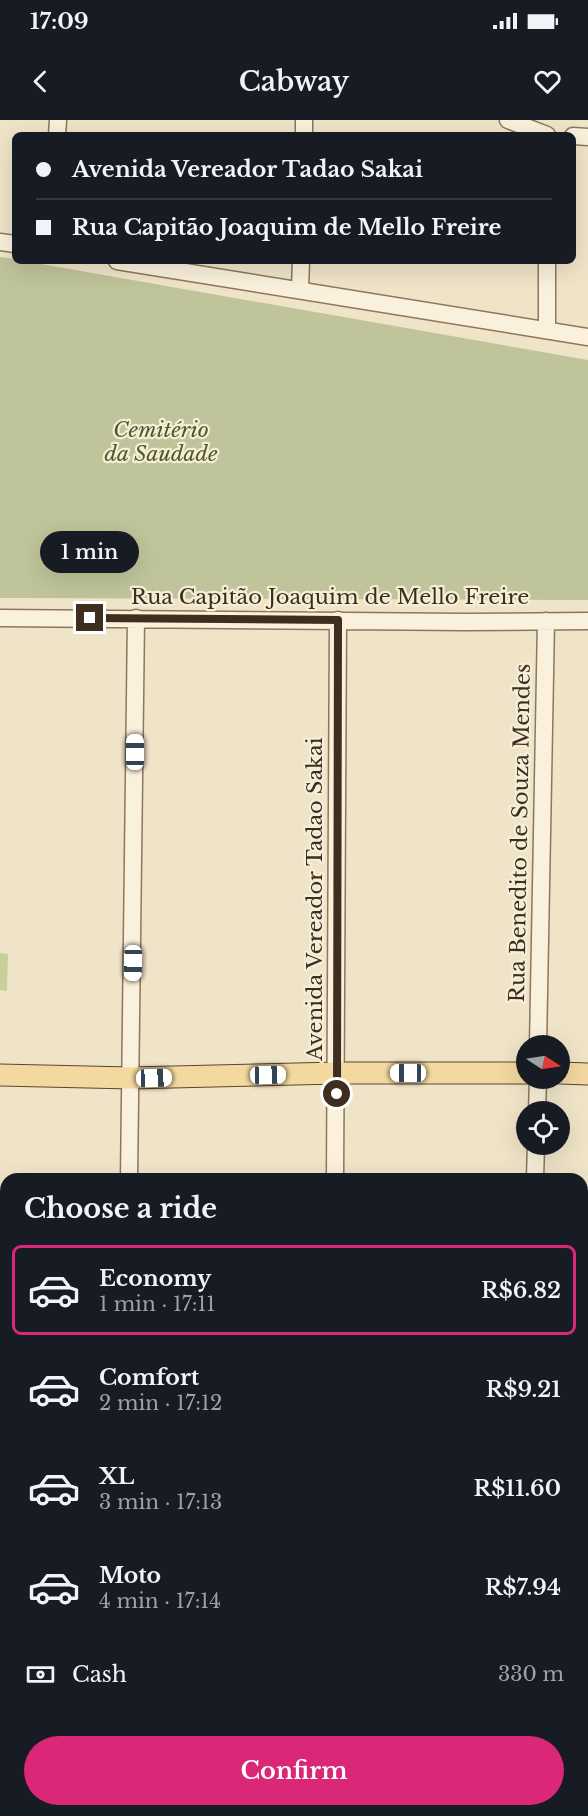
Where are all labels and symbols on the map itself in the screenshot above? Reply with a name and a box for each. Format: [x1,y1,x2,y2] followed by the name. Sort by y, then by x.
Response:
[104,417,218,467] park label: Cemitério da Saudade
[40,531,140,573] callout: 1 min
[131,584,529,610] street label: Rua Capitão Joaquim de Mello Freire
[76,604,103,631] route end
[504,663,536,1003] street label: Rua Benedito de Souza Mendes
[126,734,144,770] car
[302,737,328,1062] street label: Avenida Vereador Tadao Sakai
[124,945,142,981] car
[516,1035,570,1089] north arrow
[390,1064,426,1082] car
[250,1066,286,1084] car
[136,1068,172,1088] car
[323,1080,350,1107] route start

